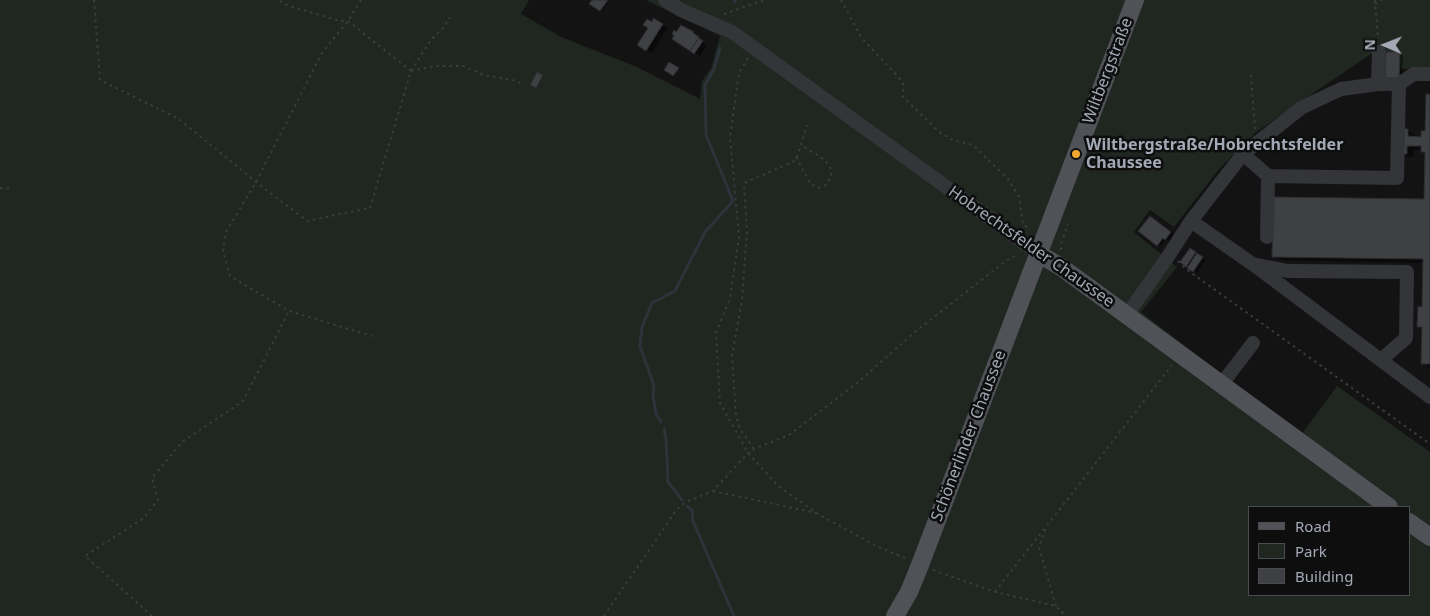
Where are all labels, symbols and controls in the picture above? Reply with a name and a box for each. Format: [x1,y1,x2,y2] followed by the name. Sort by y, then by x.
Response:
[1079,15,1137,127] street label: Wiltbergstraße
[1360,20,1410,70] north arrow
[1360,39,1379,51] text: N
[1086,135,1343,173] place label: Wiltbergstraße/Hobrechtsfelder Chaussee
[1070,148,1082,160] marker: Wiltbergstraße/Hobrechtsfelder Chaussee
[944,182,1118,312] street label: Hobrechtsfelder Chaussee
[928,348,1010,524] street label: Schönerlinder Chaussee
[1248,506,1410,596] legend
[1295,516,1331,536] text: Road
[1295,541,1327,561] text: Park
[1295,566,1353,586] text: Building

